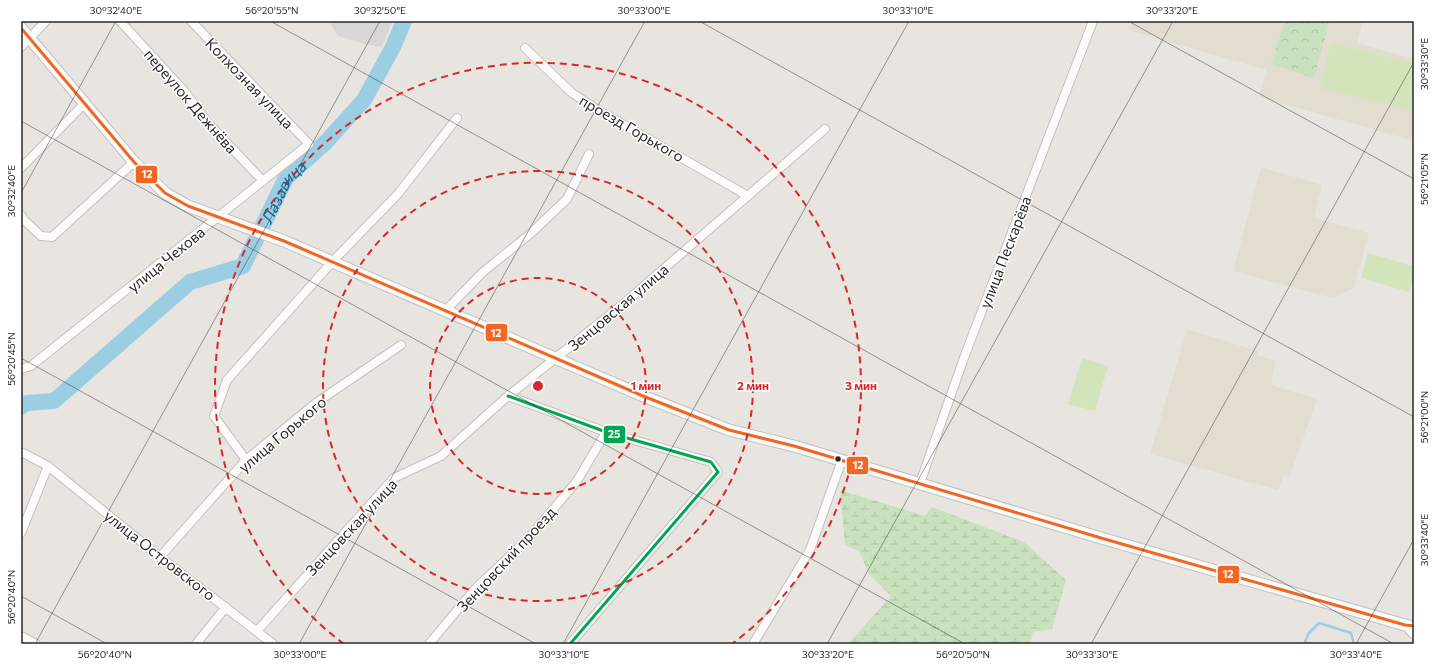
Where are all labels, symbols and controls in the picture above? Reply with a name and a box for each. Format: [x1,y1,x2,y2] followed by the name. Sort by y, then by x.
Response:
[90,4,142,16] text: 30°32'40"E
[245,4,299,16] text: 56°20'55"N
[354,4,406,16] text: 30°32'50"E
[617,4,671,16] text: 30°33'00"E
[883,4,933,16] text: 30°33'10"E
[1146,4,1198,16] text: 30°33'20"E
[202,34,298,132] street label: Колхозная улица
[1418,38,1430,90] text: 30°33'30"E
[141,45,241,157] street label: переулок Дежнёва
[576,91,688,165] street label: проезд Горького
[1418,153,1430,205] text: 56°21'05"N
[256,155,310,226] water label: Лазавица
[5,165,17,217] text: 30°32'40"E
[135,165,158,184] line badge: 12
[141,167,153,180] text: 12
[975,193,1035,311] street label: улица Пескарёва
[124,222,208,296] street label: улица Чехова
[564,260,672,354] street label: Зенцовская улица
[485,323,508,342] line badge: 12
[490,326,502,339] text: 12
[5,332,17,386] text: 56°20'45"N
[631,378,661,392] text: 1 мин
[737,378,769,392] text: 2 мин
[845,378,877,392] text: 3 мин
[531,379,545,393] centre of rings
[1418,391,1430,443] text: 56°21'00"N
[235,392,329,476] street label: улица Горького
[603,425,626,444] line badge: 25
[608,427,620,440] text: 25
[833,454,843,464] unlabelled marker
[846,456,869,475] line badge: 12
[852,458,864,471] text: 12
[302,475,400,579] street label: Зенцовская улица
[453,503,559,615] street label: Зенцовский проезд
[101,506,219,604] street label: улица Островского
[1418,514,1430,566] text: 30°33'40"E
[1217,565,1240,584] line badge: 12
[1222,567,1234,580] text: 12
[5,570,17,624] text: 56°20'40"N
[78,648,132,660] text: 56°20'40"N
[273,648,327,660] text: 30°33'00"E
[539,648,589,660] text: 30°33'10"E
[802,648,854,660] text: 30°33'20"E
[936,648,990,660] text: 56°20'50"N
[1066,648,1118,660] text: 30°33'30"E
[1330,648,1382,660] text: 30°33'40"E

